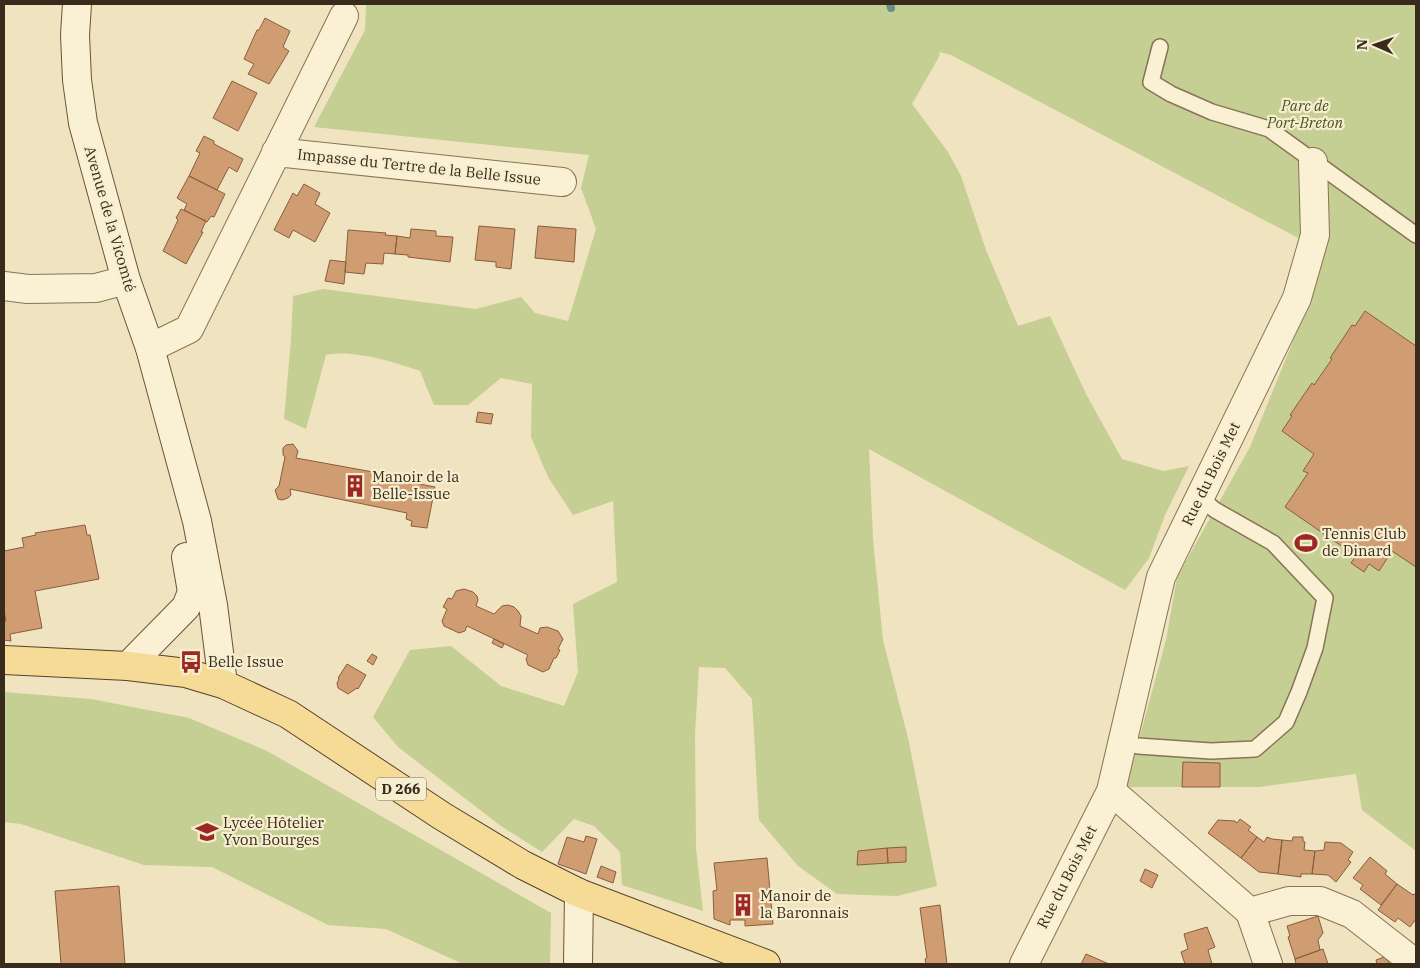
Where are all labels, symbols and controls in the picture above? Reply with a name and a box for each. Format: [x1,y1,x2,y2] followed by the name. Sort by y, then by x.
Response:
[1350,20,1400,70] north arrow
[1353,39,1371,50] text: N
[1266,96,1344,132] park label: Parc de Port-Breton
[81,144,140,294] street label: Avenue de la Vicomté
[296,144,542,189] street label: Impasse du Tertre de la Belle Issue
[1177,419,1244,529] street label: Rue du Bois Met
[372,467,460,503] place label: Manoir de la Belle-Issue
[342,473,368,499] building icon: Manoir de la Belle-Issue
[1322,524,1406,560] place label: Tennis Club de Dinard
[1293,530,1319,556] sports icon: Tennis Club de Dinard
[178,649,204,675] bus stop icon: Belle Issue
[208,652,284,671] place label: Belle Issue
[376,778,426,801] road number: D 266
[223,813,324,849] place label: Lycée Hôtelier Yvon Bourges
[194,819,220,845] school or university icon: Lycée Hôtelier Yvon Bourges
[1032,822,1101,931] street label: Rue du Bois Met
[760,886,849,922] place label: Manoir de la Baronnais
[730,892,756,918] building icon: Manoir de la Baronnais

